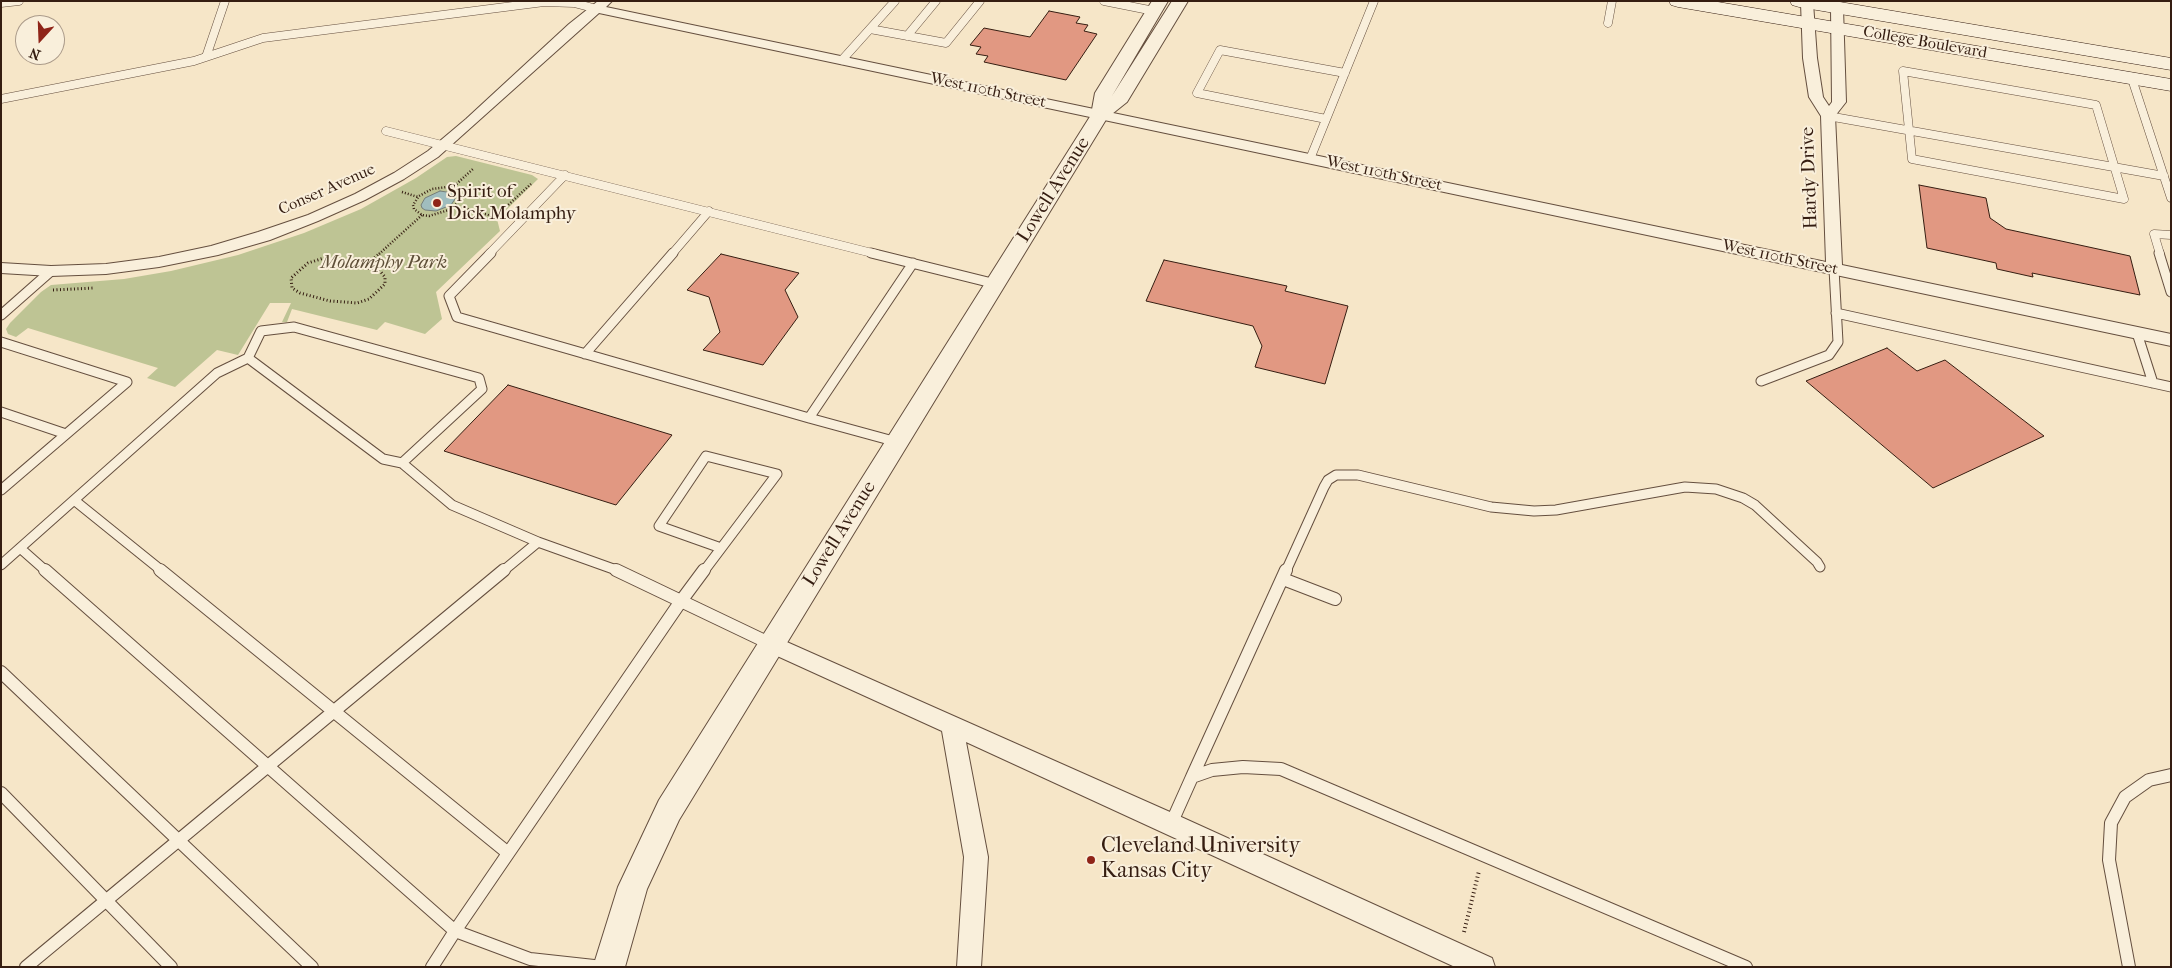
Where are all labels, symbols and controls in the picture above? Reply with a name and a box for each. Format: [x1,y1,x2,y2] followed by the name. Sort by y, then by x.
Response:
[15,15,65,65] north arrow
[1862,23,1988,63] street label: College Boulevard
[27,44,43,63] text: N
[928,69,1048,113] street label: West 110th Street
[1797,126,1823,230] street label: Hardy Drive
[1013,133,1095,247] street label: Lowell Avenue
[1324,152,1444,196] street label: West 110th Street
[276,160,378,220] street label: Conser Avenue
[447,181,576,225] place label: Spirit of Dick Molamphy
[431,197,443,209] marker: Spirit of Dick Molamphy
[1720,236,1840,280] street label: West 110th Street
[321,252,447,274] park label: Molamphy Park
[799,477,881,591] street label: Lowell Avenue
[1101,834,1300,886] place label: Cleveland University Kansas City
[1085,854,1097,866] marker: Cleveland University Kansas City

